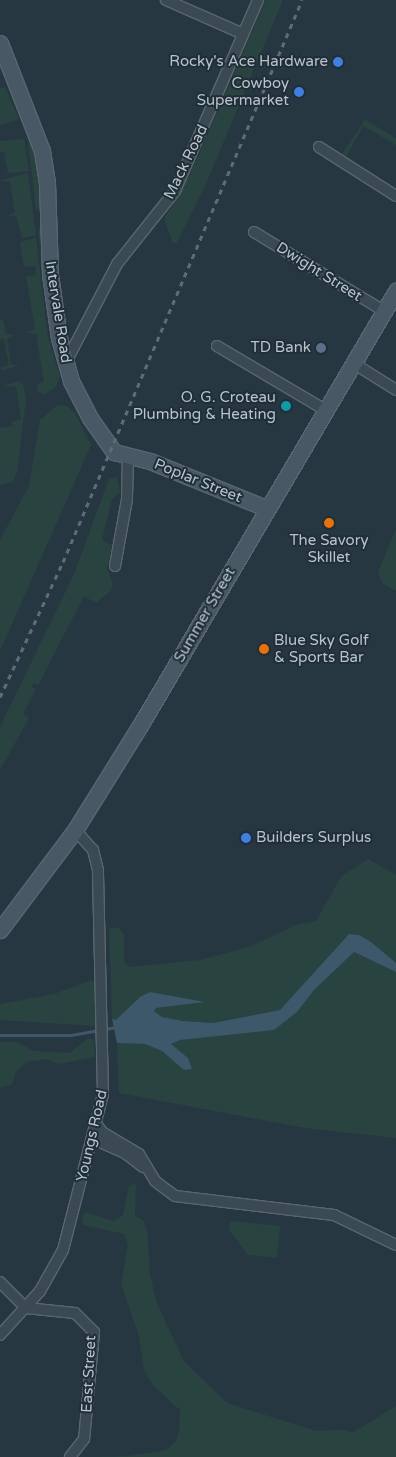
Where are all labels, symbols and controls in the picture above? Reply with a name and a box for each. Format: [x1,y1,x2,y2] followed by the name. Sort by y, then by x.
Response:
[169,53,328,71] place label: Rocky's Ace Hardware
[332,56,344,68] marker: Rocky's Ace Hardware
[197,74,289,109] place label: Cowboy Supermarket
[293,86,305,98] marker: Cowboy Supermarket
[160,122,212,202] street label: Mack Road
[273,238,365,306] street label: Dwight Street
[41,260,75,364] street label: Intervale Road
[251,339,311,357] place label: TD Bank
[315,342,327,354] marker: TD Bank
[133,388,276,423] place label: O. G. Croteau Plumbing & Heating
[280,400,292,412] marker: O. G. Croteau Plumbing & Heating
[151,455,245,507] street label: Poplar Street
[323,517,335,529] marker: The Savory Skillet
[290,531,368,566] place label: The Savory Skillet
[171,564,239,666] street label: Summer Street
[274,631,369,666] place label: Blue Sky Golf & Sports Bar
[258,643,270,655] marker: Blue Sky Golf & Sports Bar
[256,829,371,847] place label: Builders Surplus
[240,832,252,844] marker: Builders Surplus
[73,1088,111,1184] street label: Youngs Road
[78,1335,100,1413] street label: East Street

